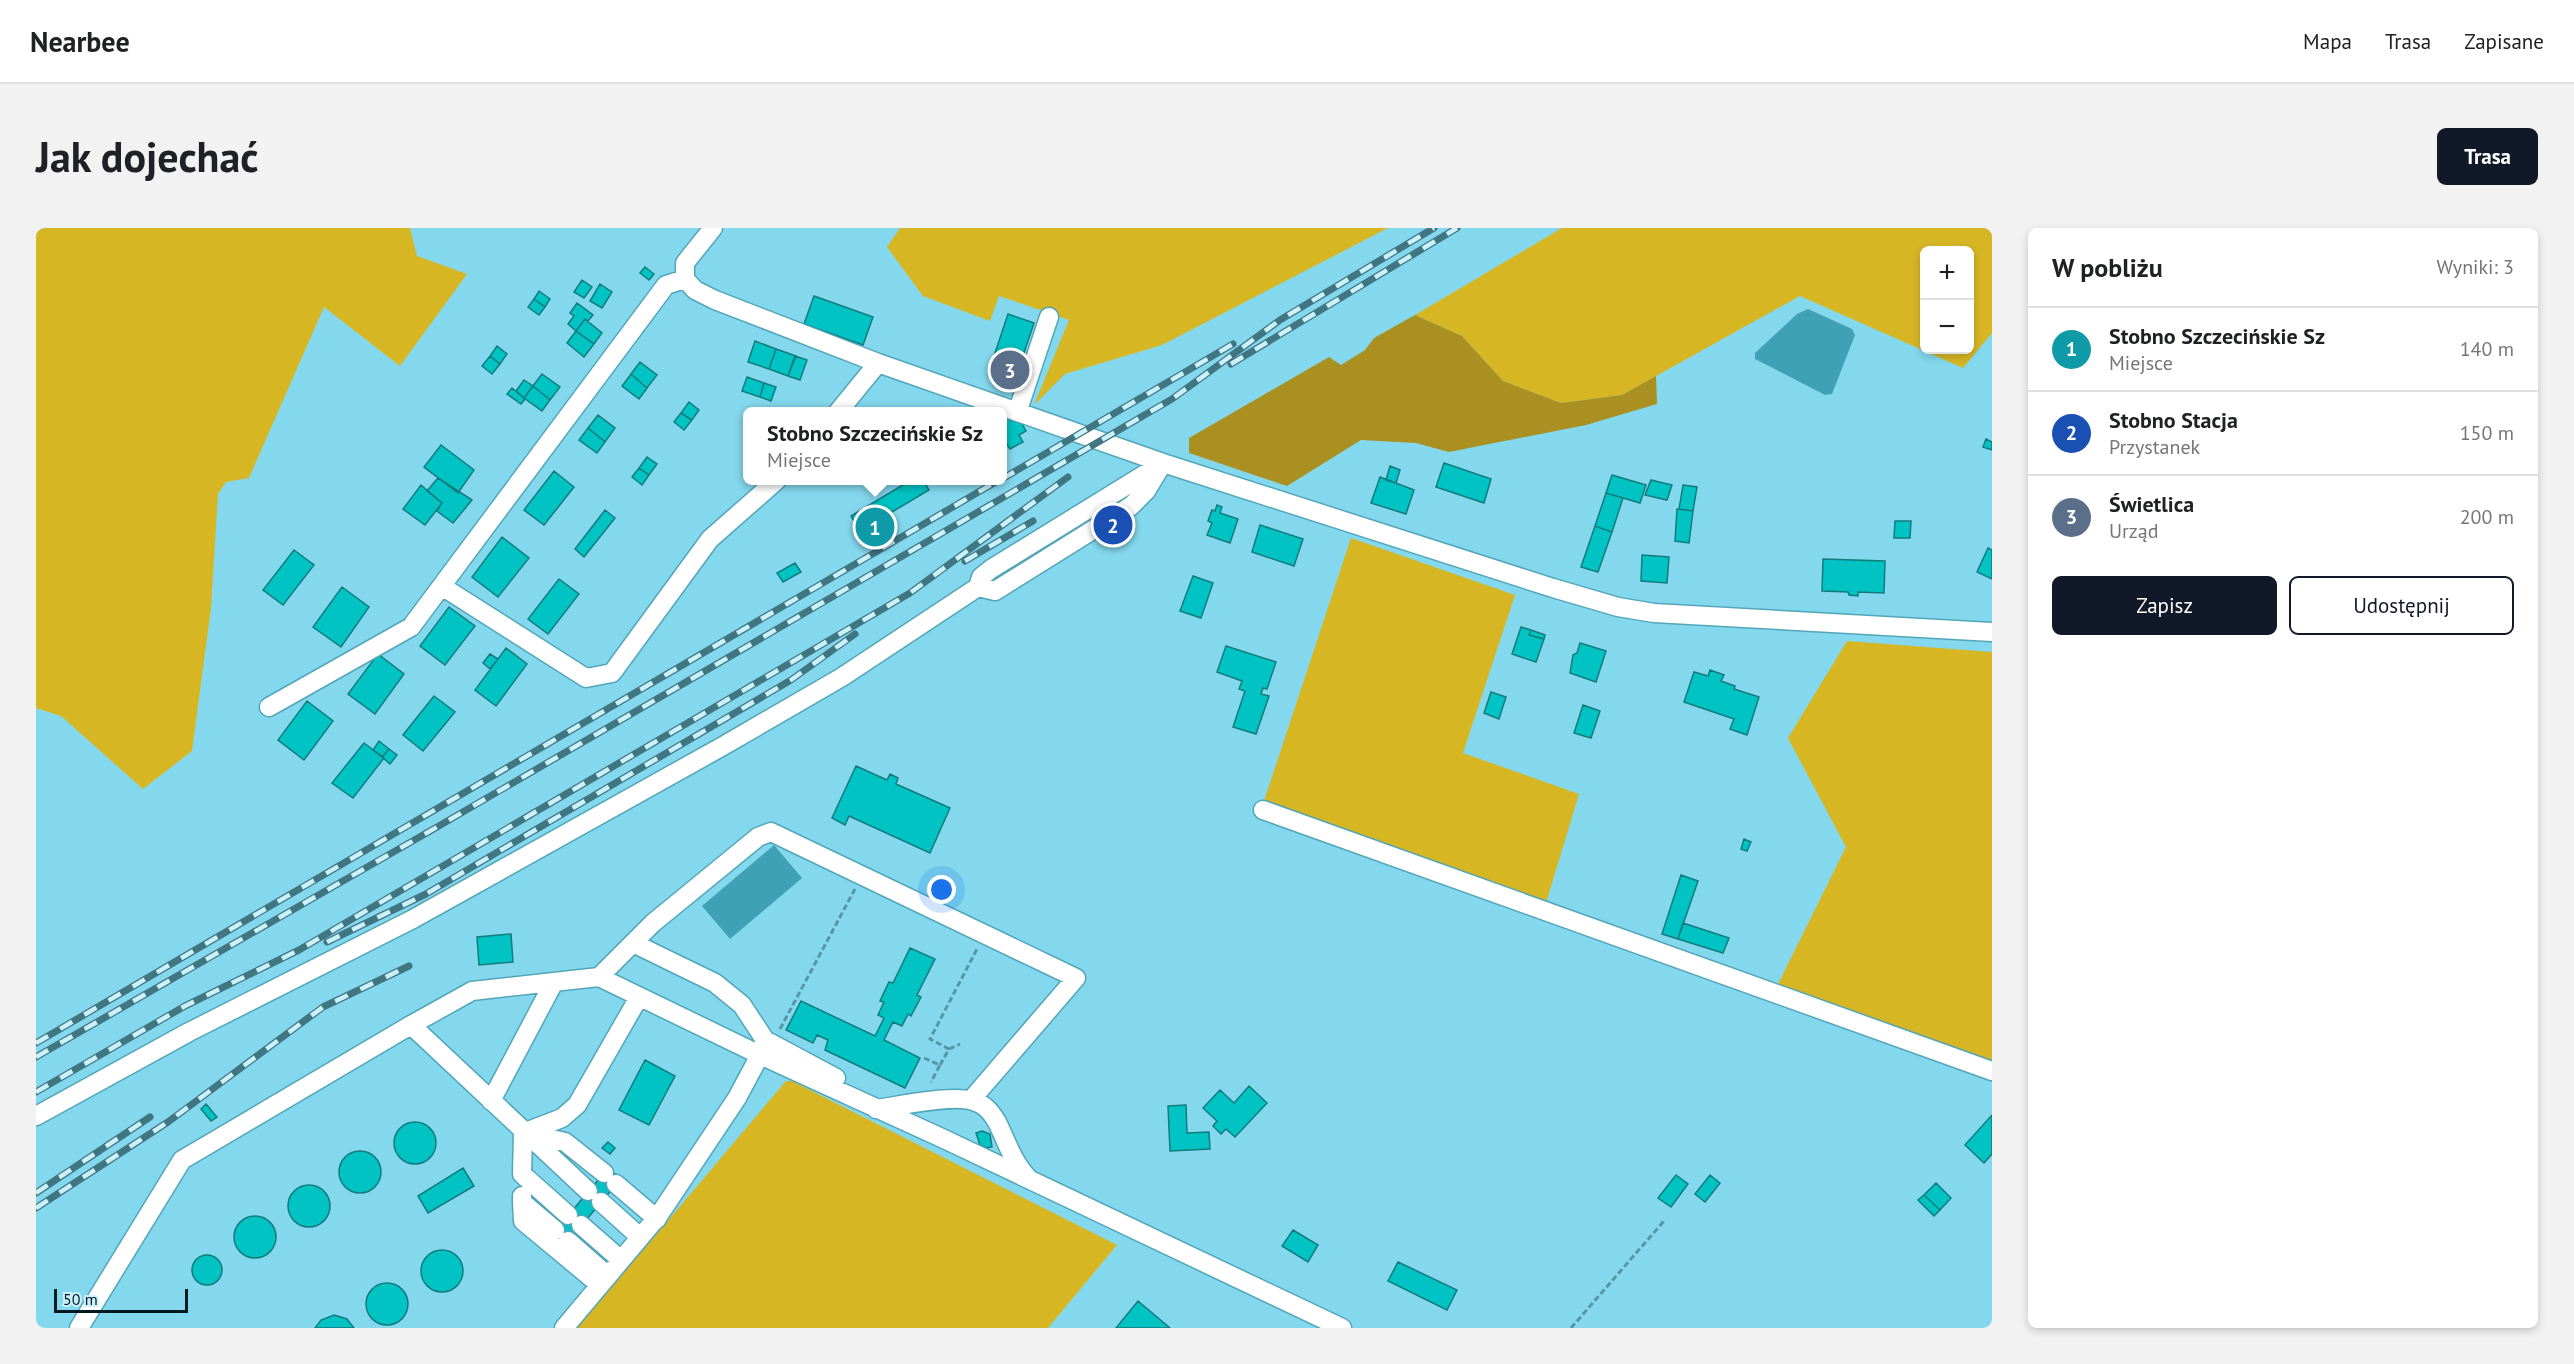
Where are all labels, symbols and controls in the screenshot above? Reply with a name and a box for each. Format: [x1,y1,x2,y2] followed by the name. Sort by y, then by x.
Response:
[30,23,130,60] text: Nearbee
[2303,28,2352,55] text: Mapa
[2385,28,2431,55] text: Trasa
[2464,28,2544,55] text: Zapisane
[2437,128,2538,185] button: Trasa
[36,129,259,184] text: Jak dojechać
[1920,246,1974,354] map controls
[1920,246,1974,300] button: +
[2052,251,2163,284] text: W pobliżu
[2437,254,2514,280] text: Wyniki: 3
[1920,300,1974,354] button: −
[2109,322,2325,350] text: Stobno Szczecińskie Sz
[2066,336,2077,362] text: 1
[2460,336,2514,362] text: 140 m
[990,348,1030,392] pin: 3
[2109,350,2173,376] text: Miejsce
[2109,406,2238,434] text: Stobno Stacja
[743,407,1007,485] popup
[767,419,983,447] text: Stobno Szczecińskie Sz
[2066,420,2077,446] text: 2
[2460,420,2514,446] text: 150 m
[2109,434,2200,460] text: Przystanek
[767,447,831,473] text: Miejsce
[2109,490,2194,518] text: Świetlica
[1094,502,1132,548] pin: 2
[856,504,894,550] pin: 1
[2066,504,2077,530] text: 3
[2460,504,2514,530] text: 200 m
[2109,518,2158,544] text: Urząd
[2052,576,2277,635] button: Zapisz
[2289,576,2514,635] button: Udostępnij
[927,875,956,904] your location
[54,1286,188,1314] scale bar
[63,1289,98,1309] text: 50 m

